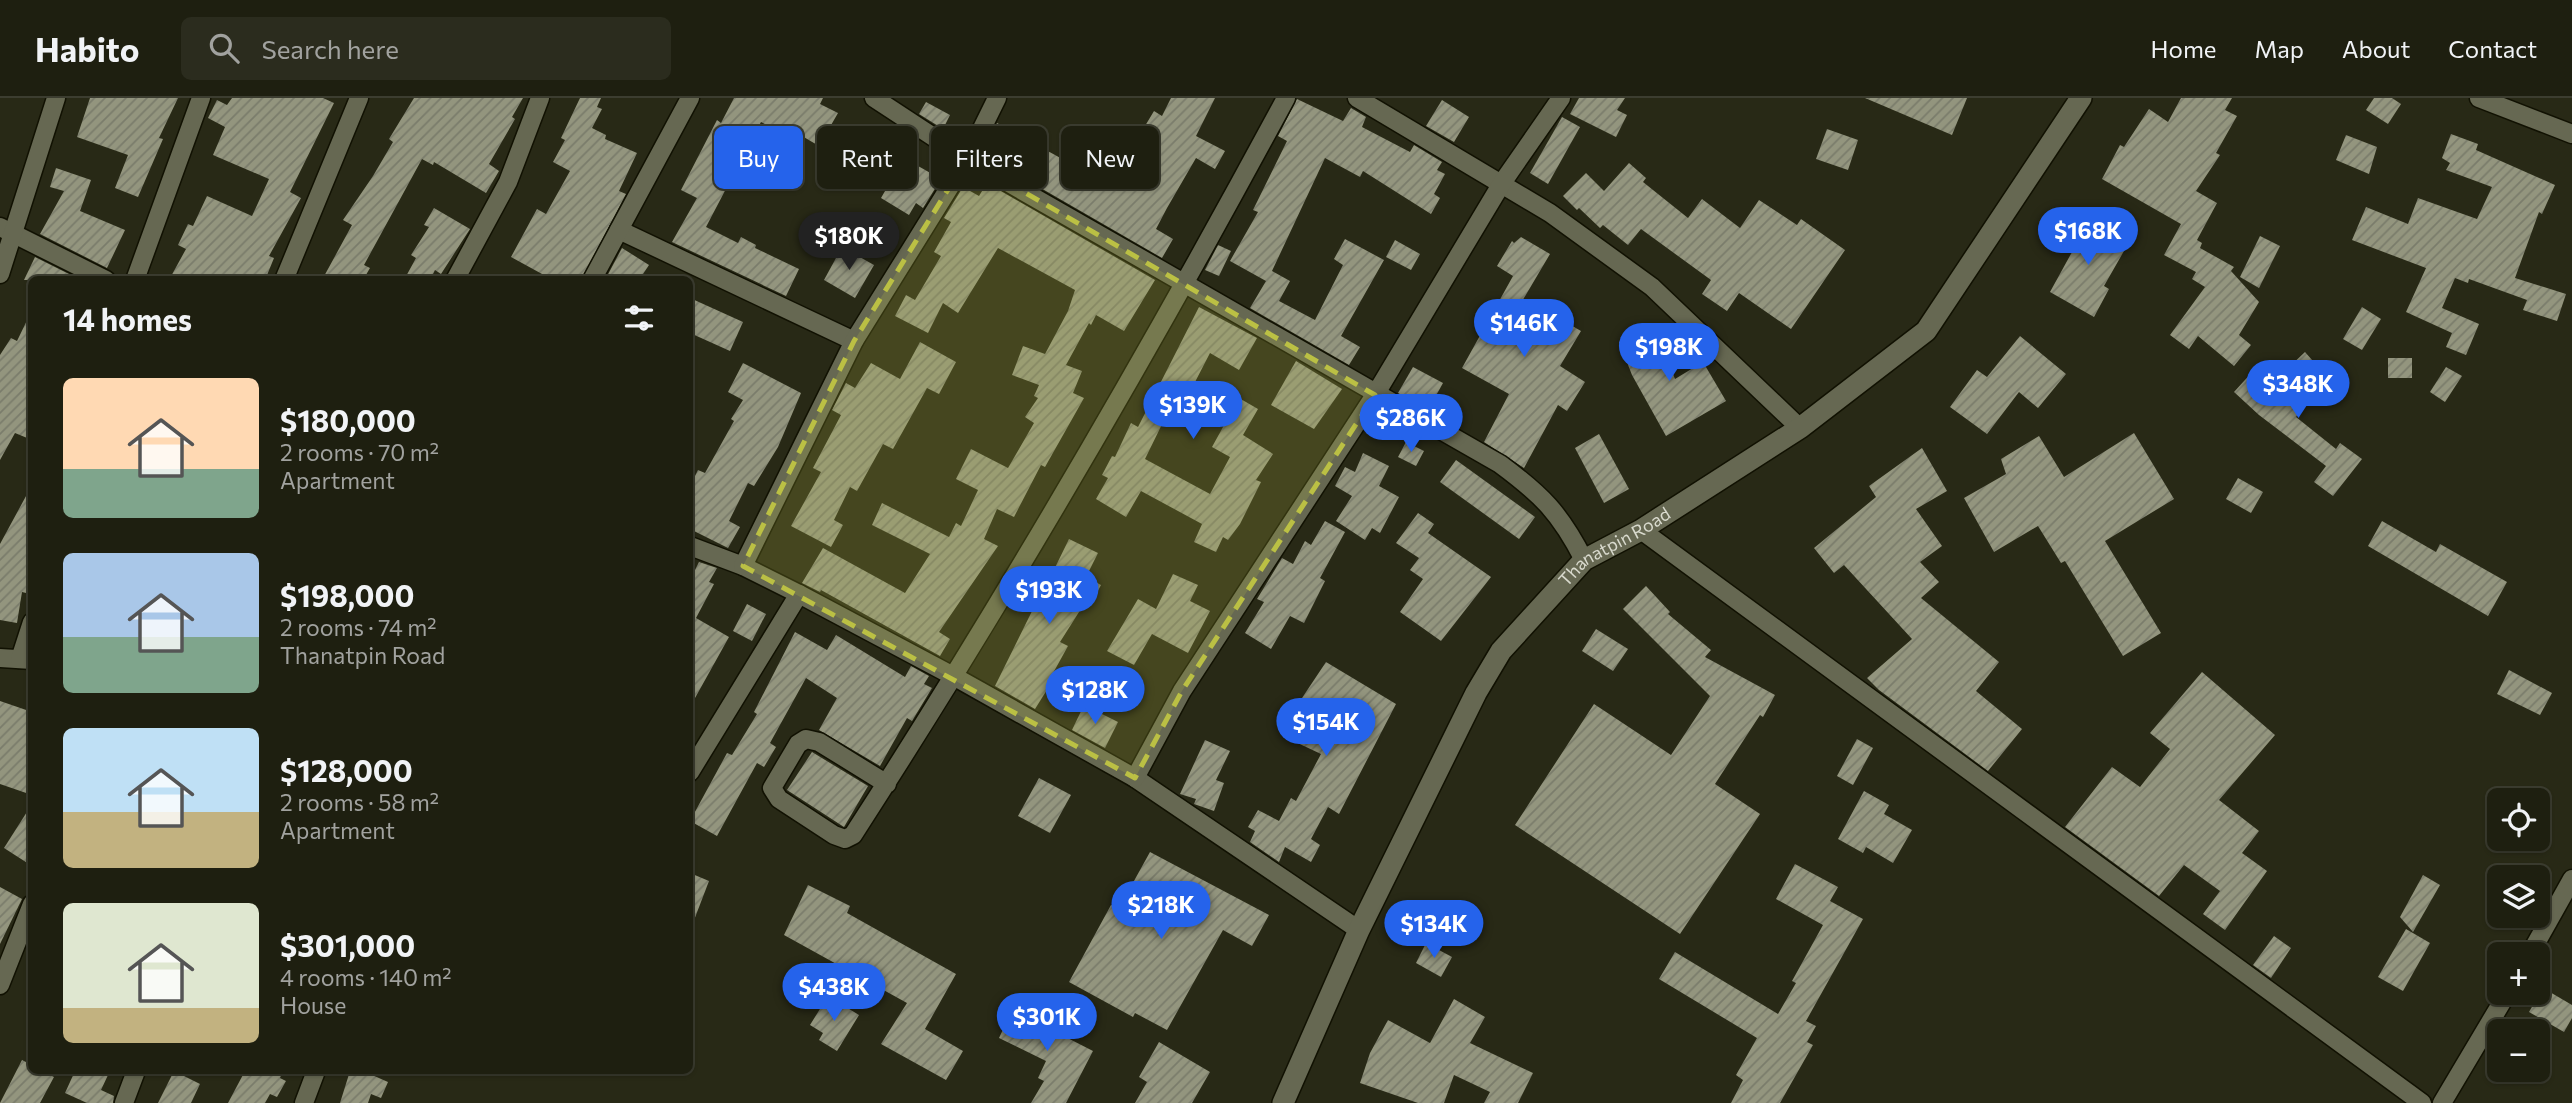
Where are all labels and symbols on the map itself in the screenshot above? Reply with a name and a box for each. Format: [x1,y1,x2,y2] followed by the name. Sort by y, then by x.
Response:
[2039,208,2137,267] pin: $168K
[800,212,898,272] pin: $180K
[1475,300,1573,359] pin: $146K
[1620,324,1718,383] pin: $198K
[2249,360,2347,420] pin: $348K
[1144,382,1242,441] pin: $139K
[1362,394,1460,454] pin: $286K
[1553,502,1674,590] street label: Thanatpin Road
[1000,566,1098,626] pin: $193K
[1046,666,1144,726] pin: $128K
[1277,698,1375,758] pin: $154K
[1112,882,1210,941] pin: $218K
[1385,900,1483,960] pin: $134K
[785,964,883,1023] pin: $438K
[998,993,1096,1053] pin: $301K

